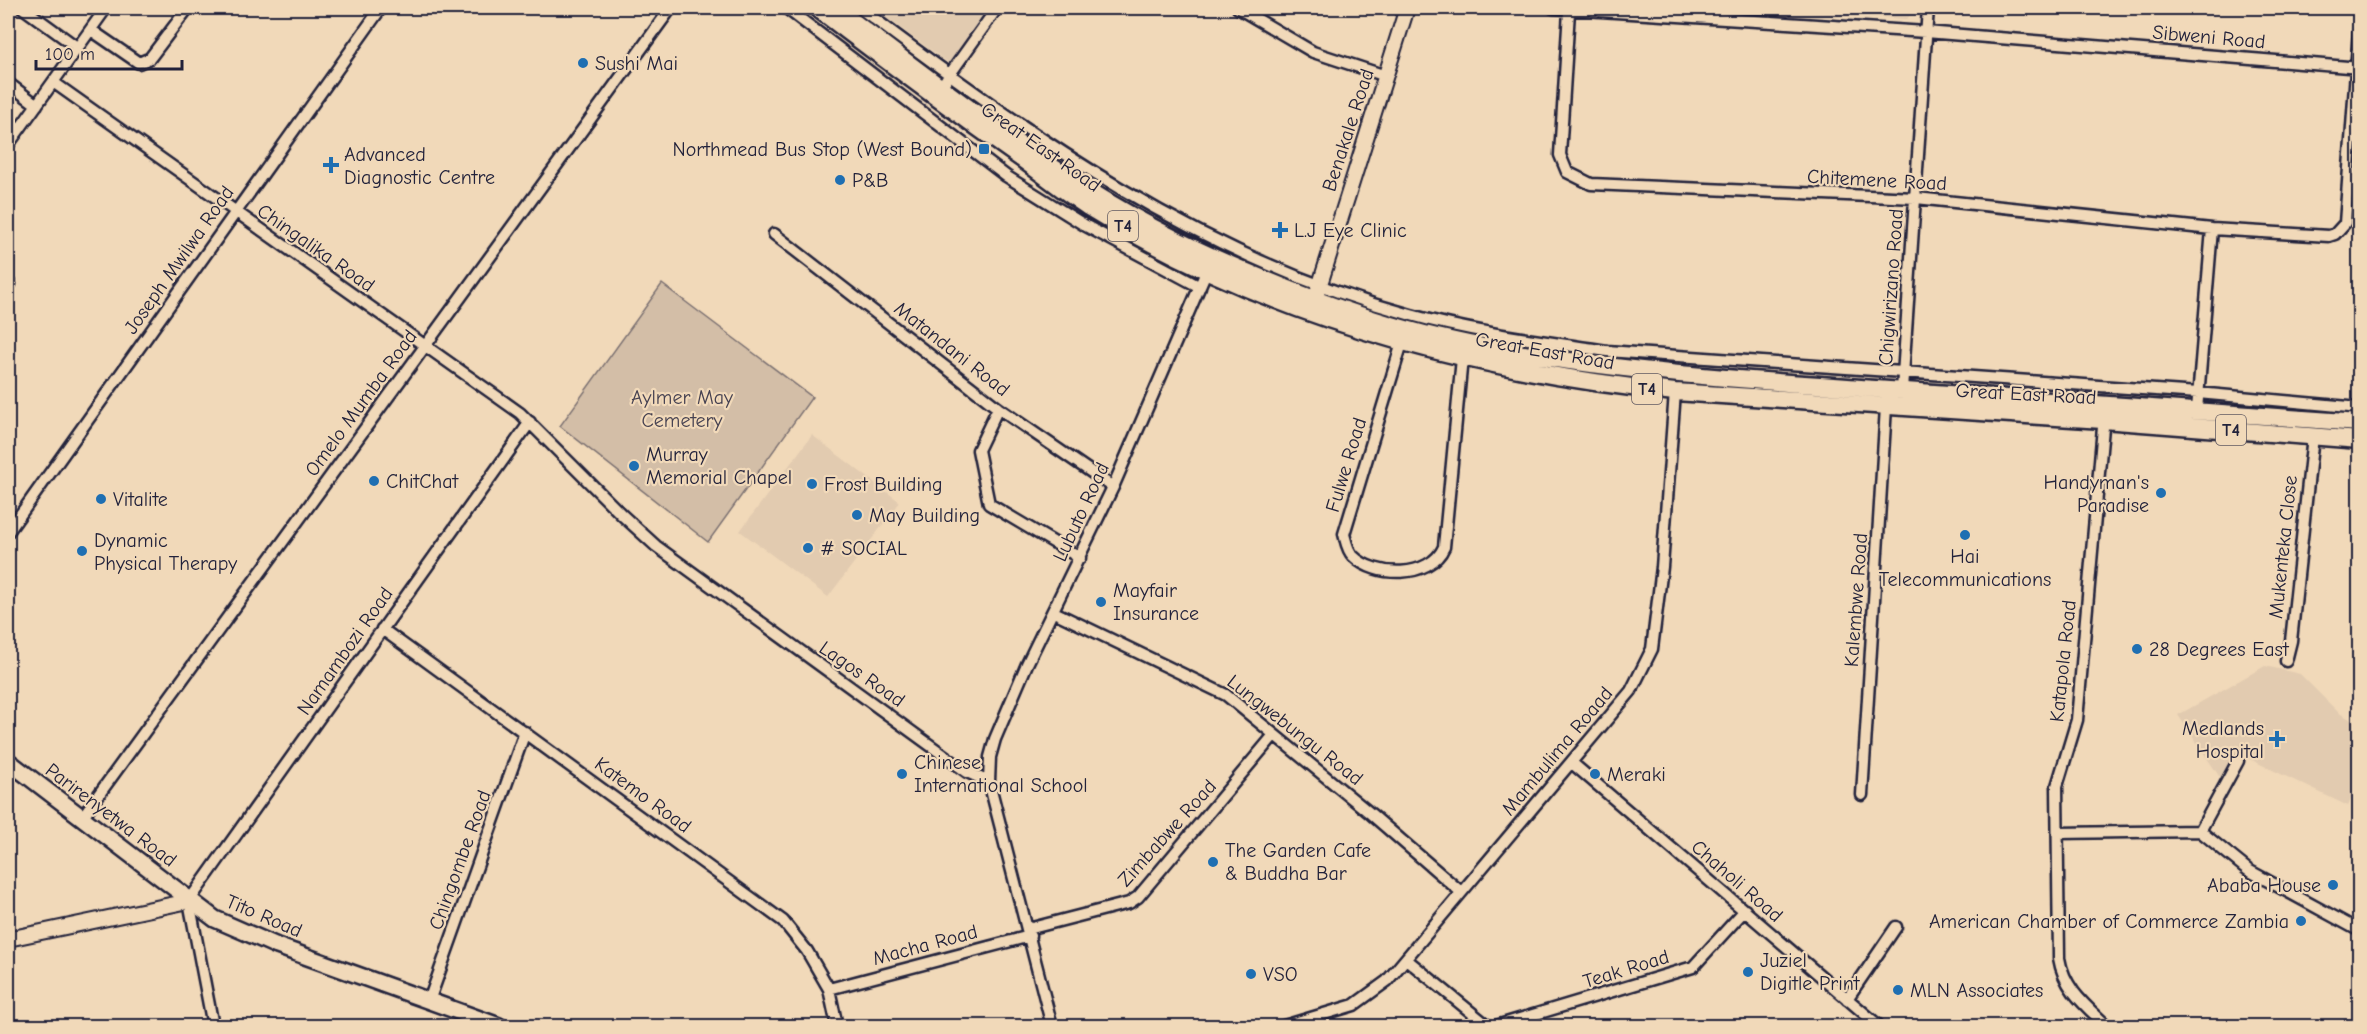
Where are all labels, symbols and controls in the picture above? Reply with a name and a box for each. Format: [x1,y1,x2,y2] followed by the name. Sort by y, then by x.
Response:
[2152,21,2266,53] street label: Sibweni Road
[36,33,182,71] scale bar
[45,44,95,65] text: 100 m
[595,52,678,75] place label: Sushi Mai
[576,56,590,70] marker: Sushi Mai
[1317,66,1379,194] street label: Benakale Road
[977,97,1105,197] street label: Great East Road
[673,138,972,161] place label: Northmead Bus Stop (West Bound)
[977,142,991,156] marker: Northmead Bus Stop (West Bound)
[344,143,495,189] place label: Advanced Diagnostic Centre
[322,156,340,174] marker: Advanced Diagnostic Centre
[1806,165,1948,195] street label: Chitemene Road
[852,169,888,192] place label: P&B
[833,173,847,187] marker: P&B
[119,182,239,338] street label: Joseph Mwilwa Road
[253,199,379,297] street label: Chingalika Road
[1874,208,1908,366] street label: Chigwirizano Road
[1108,211,1138,241] road number: T4
[1294,219,1407,242] place label: L.J Eye Clinic
[1271,221,1289,239] marker: L.J Eye Clinic
[890,297,1014,401] street label: Matandani Road
[300,325,422,481] street label: Omelo Mumba Road
[1474,327,1616,375] street label: Great East Road
[1632,374,1662,404] road number: T4
[1955,379,2097,409] street label: Great East Road
[631,386,733,432] park label: Aylmer May Cemetery
[1321,415,1371,515] street label: Fulwe Road
[2216,415,2246,445] road number: T4
[646,443,792,489] place label: Murray Memorial Chapel
[627,459,641,473] marker: Murray Memorial Chapel
[1048,459,1114,565] street label: Lubuto Road
[386,470,460,493] place label: ChitChat
[2043,471,2149,517] place label: Handyman's Paradise
[824,473,943,496] place label: Frost Building
[367,474,381,488] marker: ChitChat
[2264,474,2302,620] street label: Mukenteka Close
[805,477,819,491] marker: Frost Building
[2154,486,2168,500] marker: Handyman's Paradise
[113,488,168,511] place label: Vitalite
[94,492,108,506] marker: Vitalite
[869,504,980,527] place label: May Building
[850,508,864,522] marker: May Building
[1958,528,1972,542] marker: Hai Telecommunications
[94,529,237,575] place label: Dynamic Physical Therapy
[1840,532,1872,668] street label: Kalembwe Road
[820,537,907,560] place label: # SOCIAL
[801,541,815,555] marker: # SOCIAL
[75,544,89,558] marker: Dynamic Physical Therapy
[1879,545,2051,591] place label: Hai Telecommunications
[1113,579,1199,625] place label: Mayfair Insurance
[292,583,398,719] street label: Namambozi Road
[1094,595,1108,609] marker: Mayfair Insurance
[2045,599,2081,723] street label: Katapola Road
[815,636,909,712] street label: Lagos Road
[2149,638,2290,661] place label: 28 Degrees East
[2130,642,2144,656] marker: 28 Degrees East
[1223,670,1367,790] street label: Lungwebungu Road
[1497,682,1617,820] street label: Mambulima Roaad
[2182,717,2264,763] place label: Medlands Hospital
[2268,730,2286,748] marker: Medlands Hospital
[914,751,1088,797] place label: Chinese International School
[590,752,696,838] street label: Katemo Road
[41,758,181,872] street label: Parirenyetwa Road
[1607,763,1666,786] place label: Meraki
[895,767,909,781] marker: Chinese International School
[1588,767,1602,781] marker: Meraki
[1113,775,1221,891] street label: Zimbabwe Road
[424,787,496,933] street label: Chingombe Road
[1687,835,1787,927] street label: Chaholi Road
[1225,839,1371,885] place label: The Garden Cafe & Buddha Bar
[1206,855,1220,869] marker: The Garden Cafe & Buddha Bar
[2207,874,2321,897] place label: Ababa House
[2326,878,2340,892] marker: Ababa House
[222,890,306,942] street label: Tito Road
[1929,910,2289,933] place label: American Chamber of Commerce Zambia
[2294,914,2308,928] marker: American Chamber of Commerce Zambia
[870,920,980,970] street label: Macha Road
[1580,945,1672,993] street label: Teak Road
[1760,949,1861,995] place label: Juziel Digitle Print
[1263,963,1298,986] place label: VSO
[1741,965,1755,979] marker: Juziel Digitle Print
[1244,967,1258,981] marker: VSO
[1910,979,2043,1002] place label: MLN Associates
[1891,983,1905,997] marker: MLN Associates

